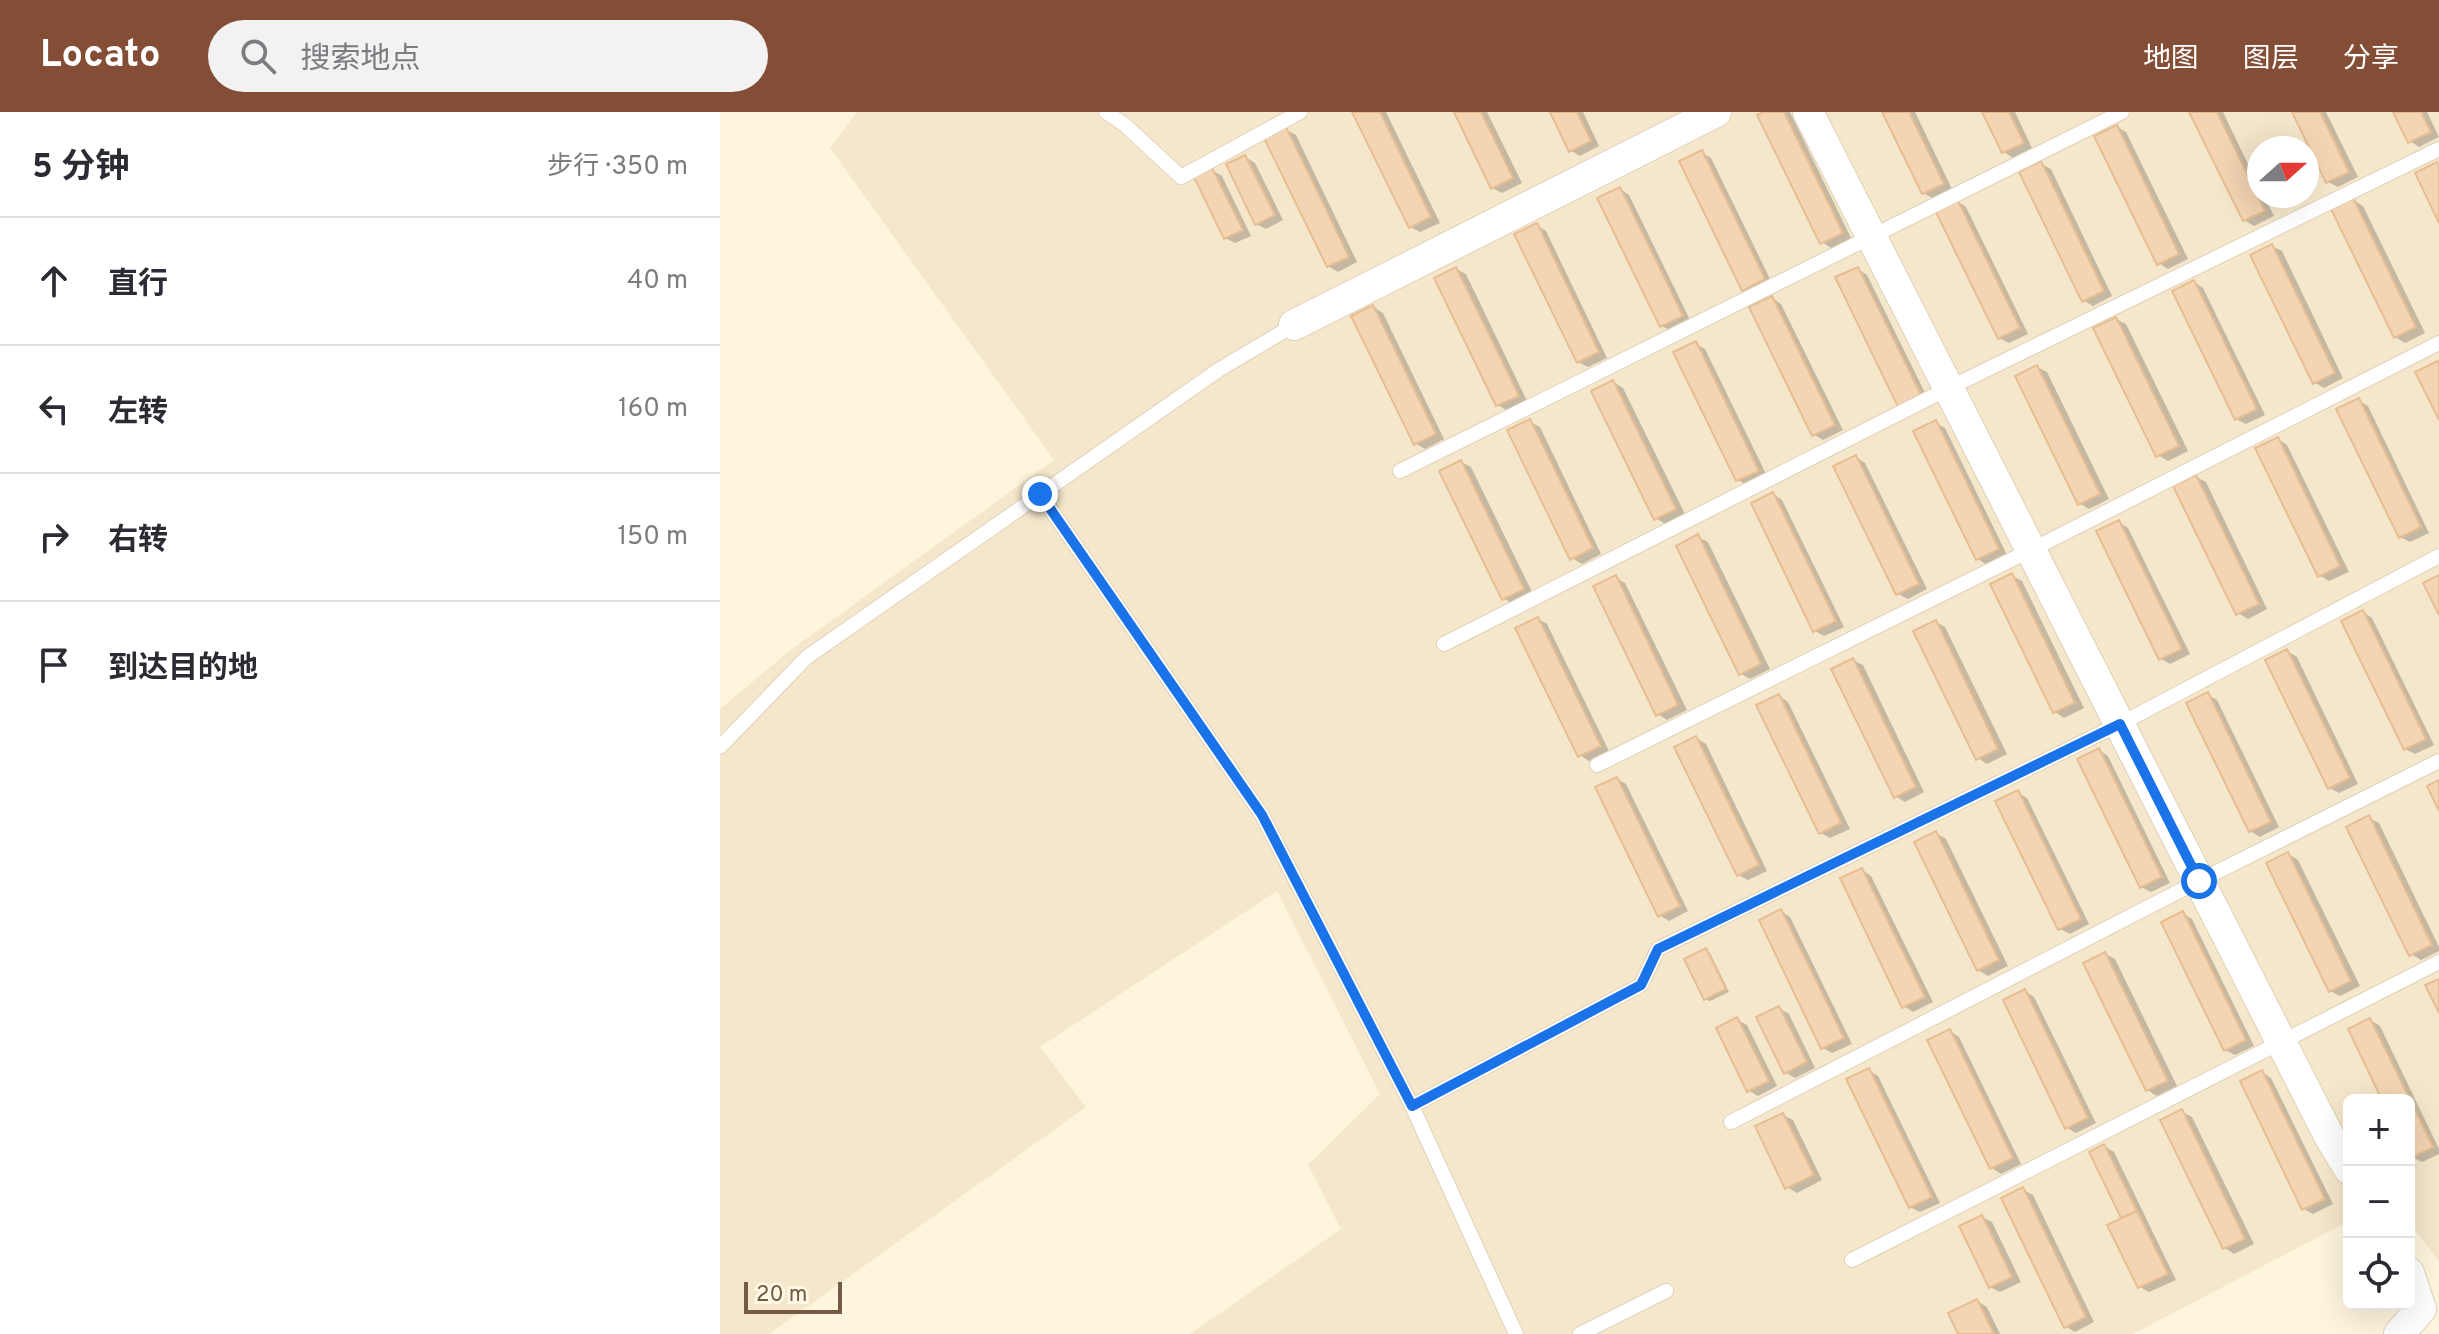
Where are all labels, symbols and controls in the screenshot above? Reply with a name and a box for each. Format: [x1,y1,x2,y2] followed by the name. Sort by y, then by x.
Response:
[208,20,768,92] search box
[40,32,160,81] text: Locato
[236,34,280,78] icon: search
[300,42,420,79] text: 搜索地点
[2143,42,2199,78] text: 地图
[2243,42,2299,78] text: 图层
[2343,42,2399,78] text: 分享
[2247,136,2319,208] north arrow
[32,147,129,190] text: 5 分钟
[547,151,688,184] text: 步行 · 350 m
[32,259,76,303] icon: ahead
[627,265,688,298] text: 40 m
[108,267,168,304] text: 直行
[32,387,76,431] icon: left
[618,393,688,426] text: 160 m
[108,395,168,432] text: 左转
[1022,476,1058,512] route end
[32,515,76,559] icon: right
[617,521,688,554] text: 150 m
[108,523,168,560] text: 右转
[32,643,76,687] icon: arrive
[108,651,258,688] text: 到达目的地
[2181,863,2217,899] route start
[2343,1094,2415,1310] map controls
[2343,1094,2415,1166] button: +
[2343,1166,2415,1238] button: −
[2343,1238,2415,1310] button: locate
[744,1278,842,1314] scale bar
[756,1282,807,1309] text: 20 m

